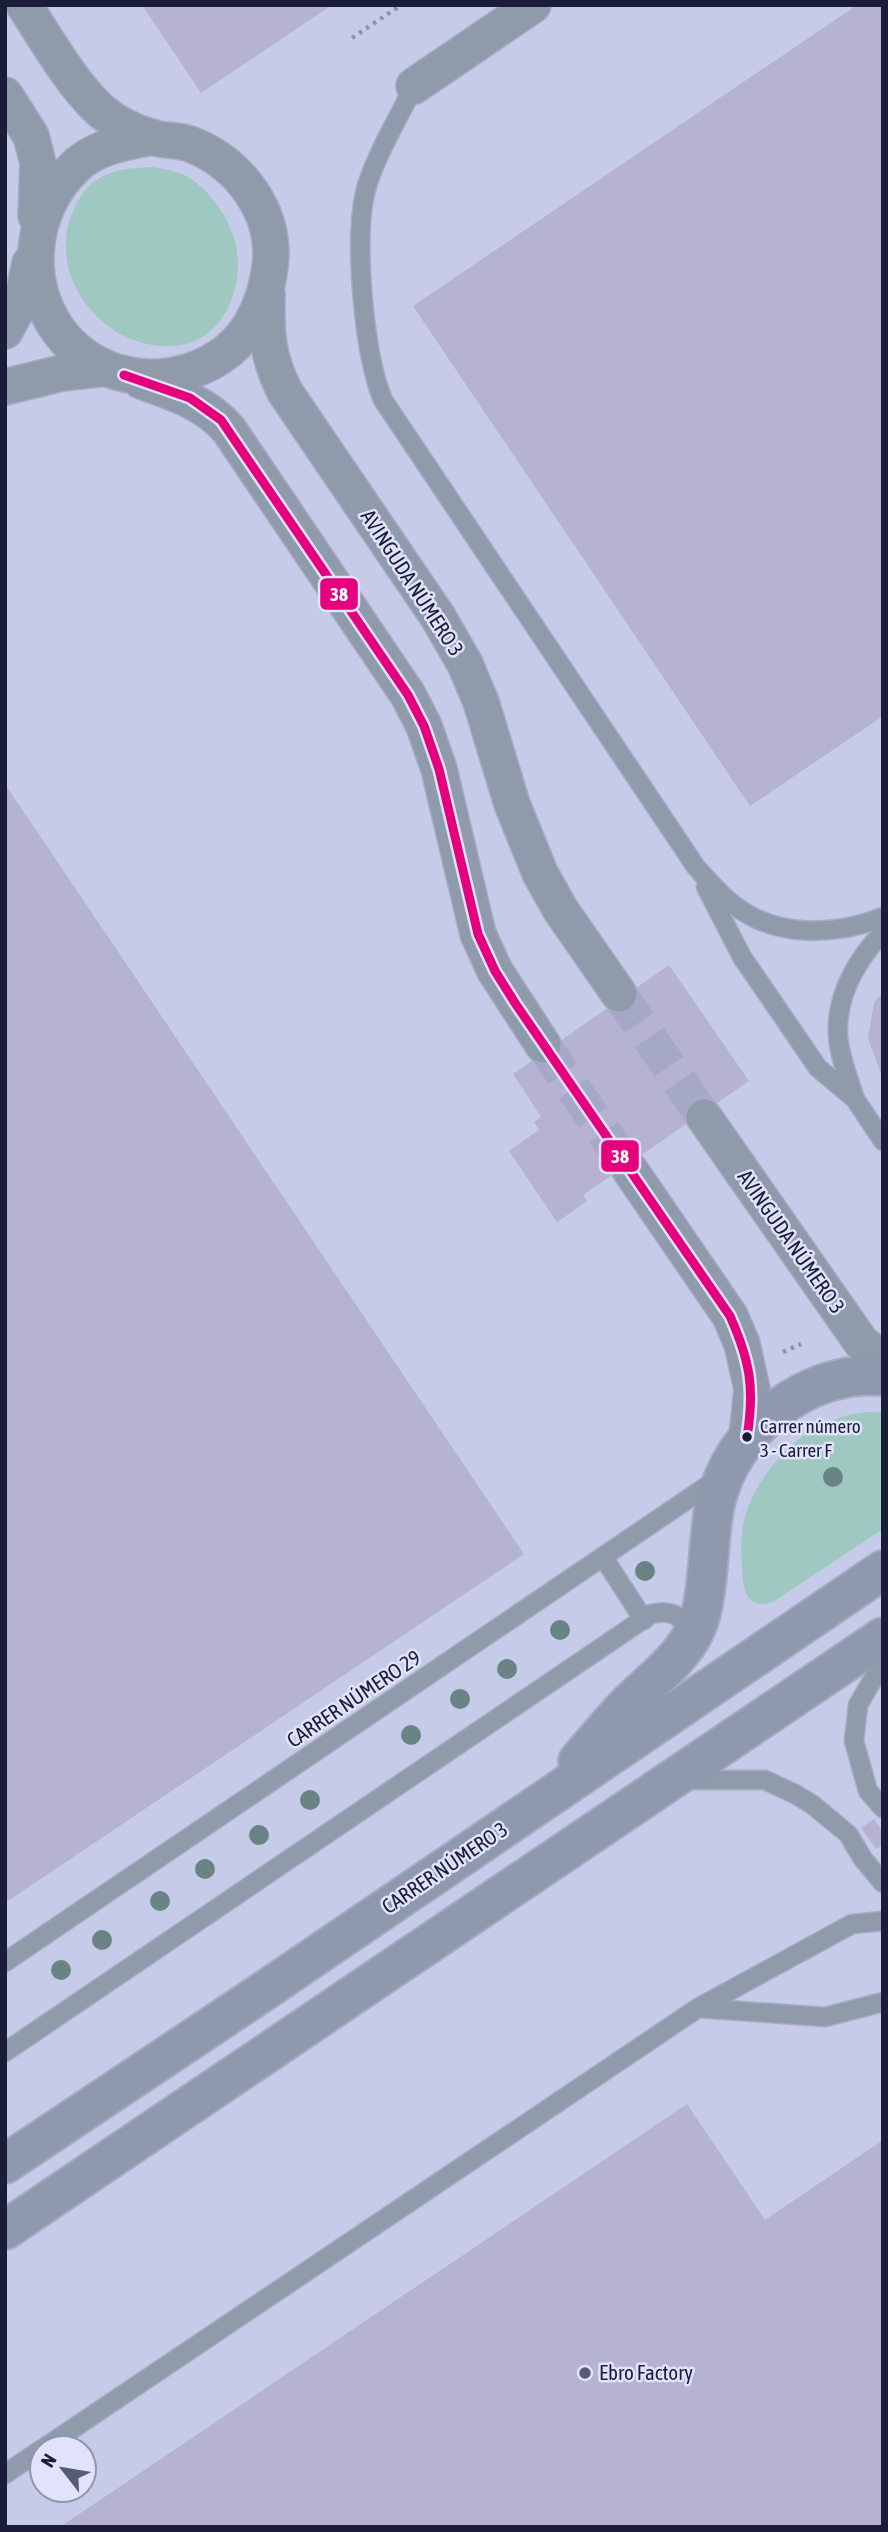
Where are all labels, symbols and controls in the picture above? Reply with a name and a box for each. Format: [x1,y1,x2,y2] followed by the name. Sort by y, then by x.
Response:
[357,505,469,660] street label: AVINGUDA NÚMERO 3
[319,577,359,611] line badge: 38
[330,583,348,605] text: 38
[600,1139,640,1173] line badge: 38
[611,1145,629,1167] text: 38
[733,1165,850,1318] street label: AVINGUDA NÚMERO 3
[760,1415,861,1461] place label: Carrer número 3 - Carrer F
[740,1430,754,1444] marker: Carrer número 3 - Carrer F
[282,1645,425,1752] street label: CARRER NÚMERO 29
[377,1816,512,1918] street label: CARRER NÚMERO 3
[599,2360,693,2384] place label: Ebro Factory
[577,2365,593,2381] marker: Ebro Factory
[28,2434,98,2504] north arrow
[36,2450,61,2471] text: N

